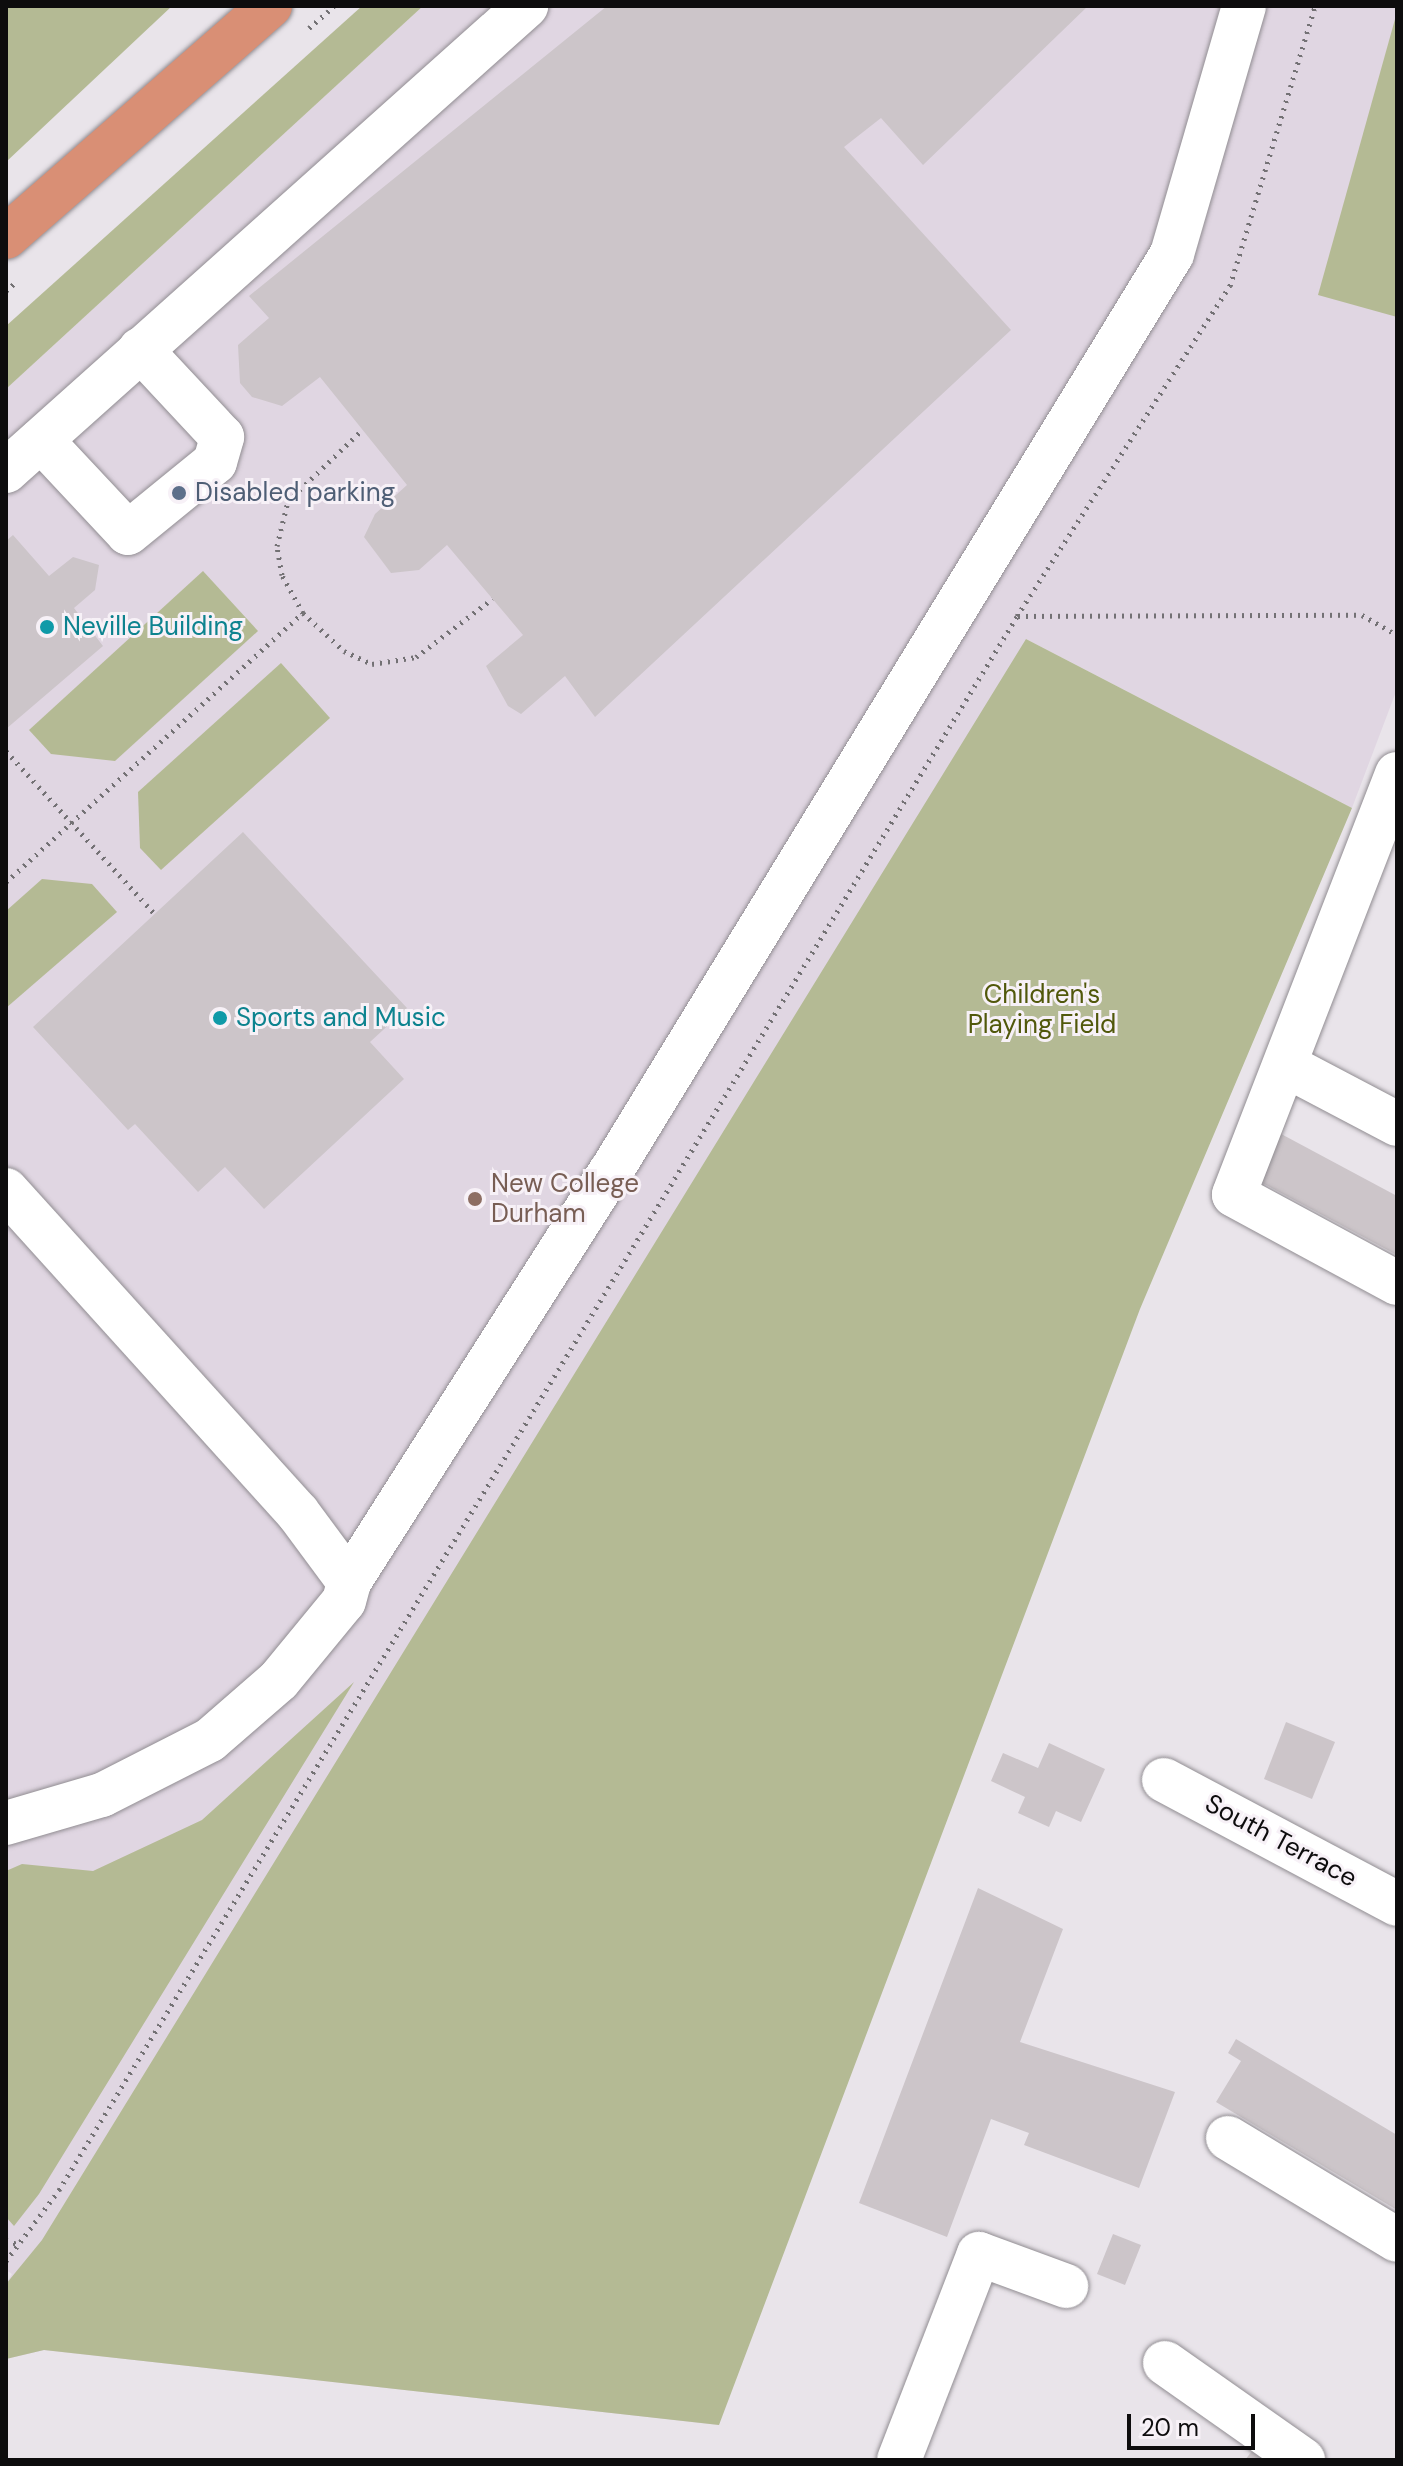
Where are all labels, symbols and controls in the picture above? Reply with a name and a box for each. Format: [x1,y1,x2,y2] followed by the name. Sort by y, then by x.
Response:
[195,477,395,509] place label: Disabled parking
[170,484,188,502] marker: Disabled parking
[63,611,243,643] place label: Neville Building
[38,618,56,636] marker: Neville Building
[968,979,1116,1040] park label: Children's Playing Field
[236,1002,446,1034] place label: Sports and Music
[211,1009,229,1027] marker: Sports and Music
[491,1168,639,1230] place label: New College Durham
[466,1190,484,1208] marker: New College Durham
[1200,1788,1362,1894] street label: South Terrace
[1131,2398,1259,2448] scale bar
[1141,2412,1199,2443] text: 20 m

